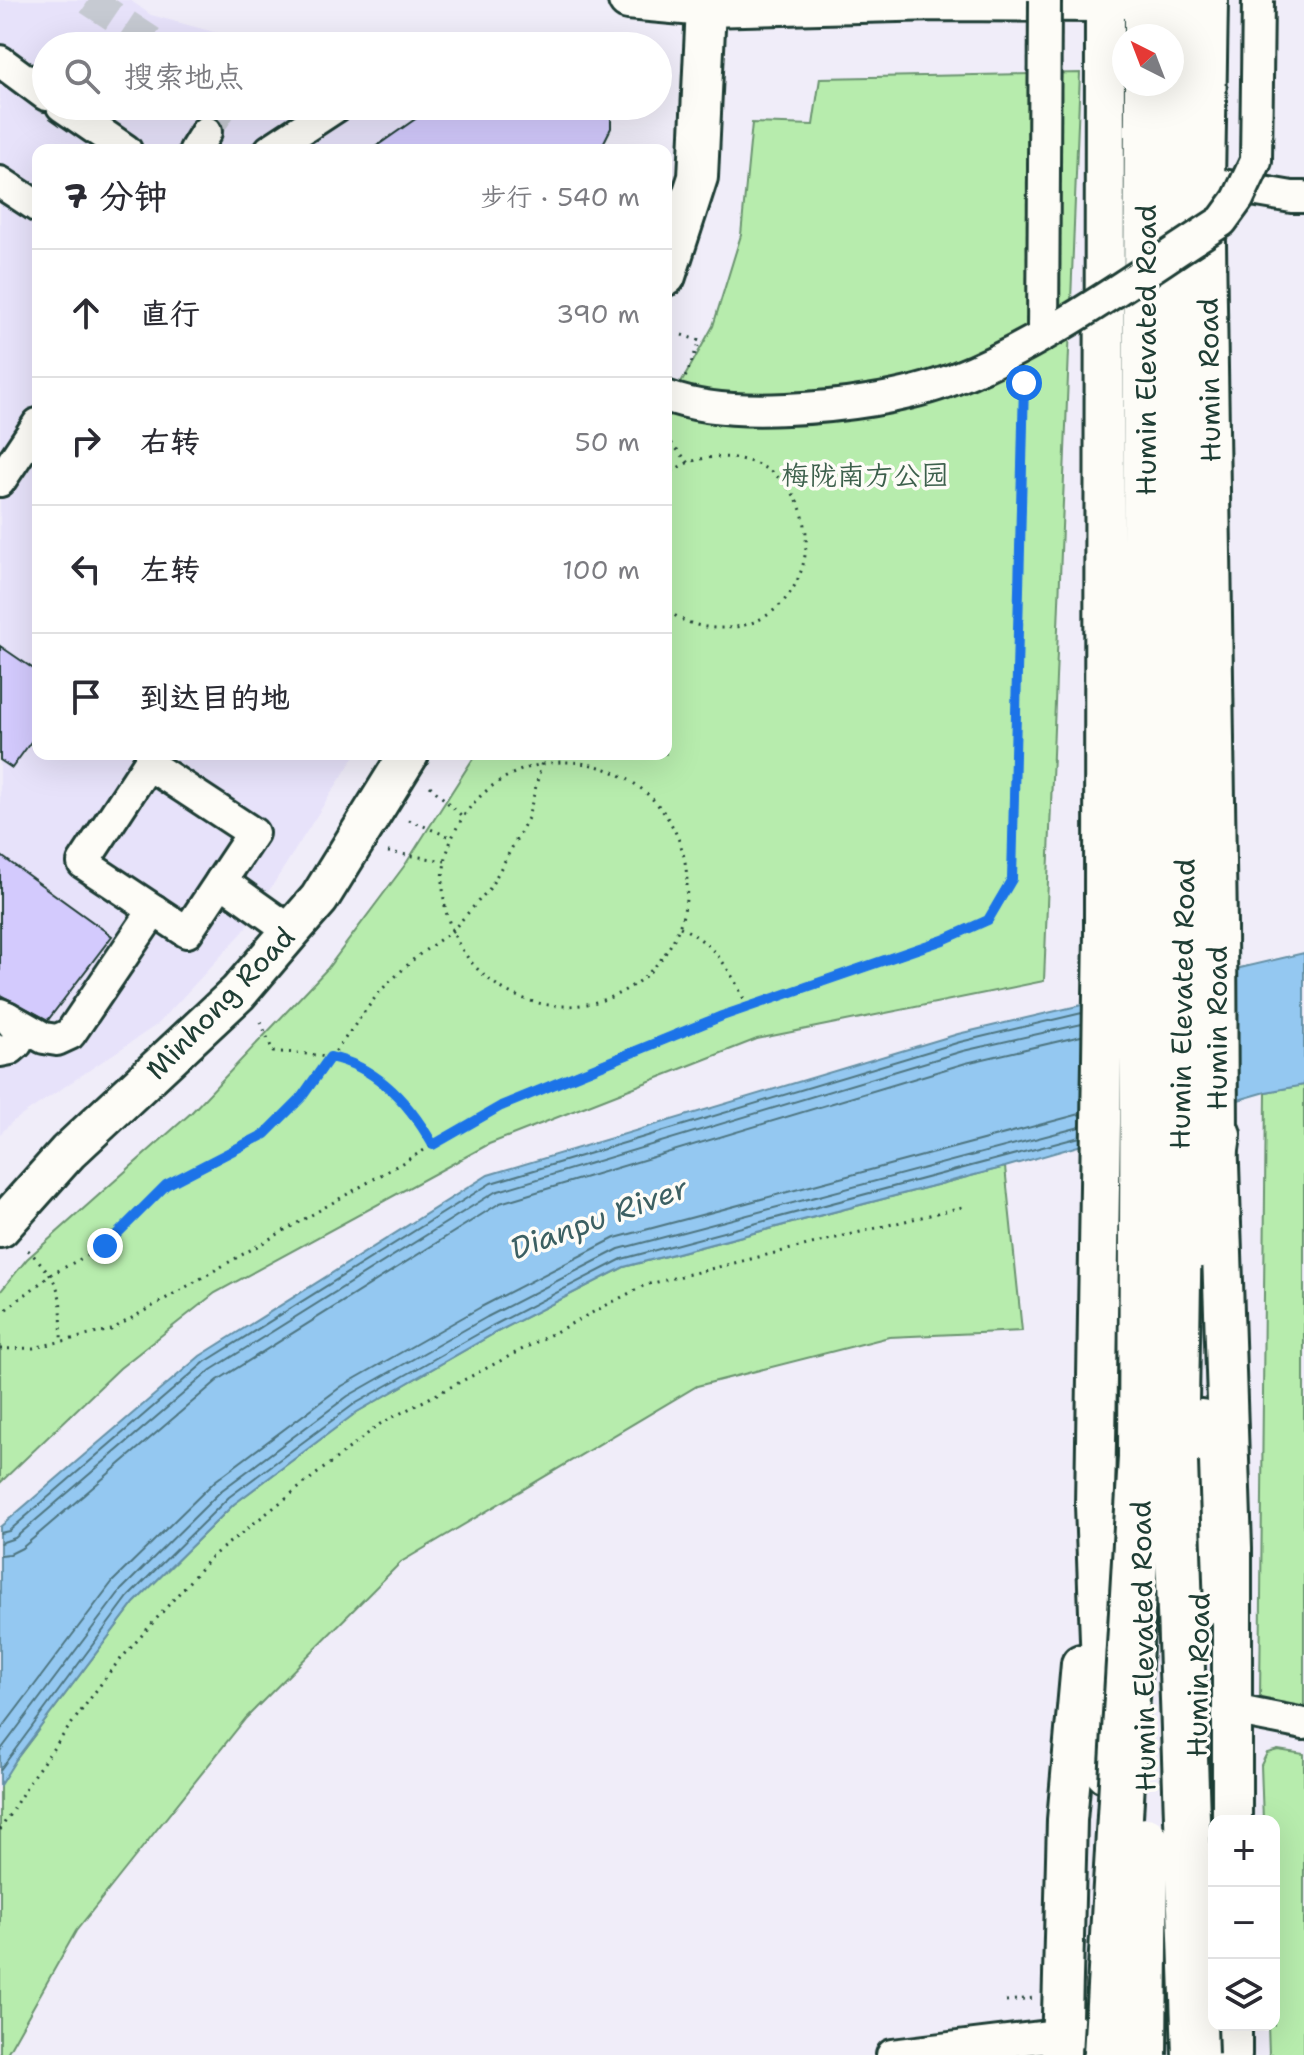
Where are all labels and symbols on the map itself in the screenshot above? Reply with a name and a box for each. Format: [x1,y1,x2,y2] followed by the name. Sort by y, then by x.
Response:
[1112,24,1184,96] north arrow
[1127,204,1165,496] street label: Humin Elevated Road
[1189,297,1229,463] street label: Humin Road
[1006,365,1042,401] route start
[781,456,949,494] park label: 梅陇南方公园
[1160,858,1204,1150] street label: Humin Elevated Road
[137,918,303,1088] street label: Minhong Road
[1198,946,1236,1110] street label: Humin Road
[505,1167,694,1269] water label: Dianpu River
[87,1228,123,1264] route end
[1121,1500,1165,1792] street label: Humin Elevated Road
[1178,1592,1218,1758] street label: Humin Road

